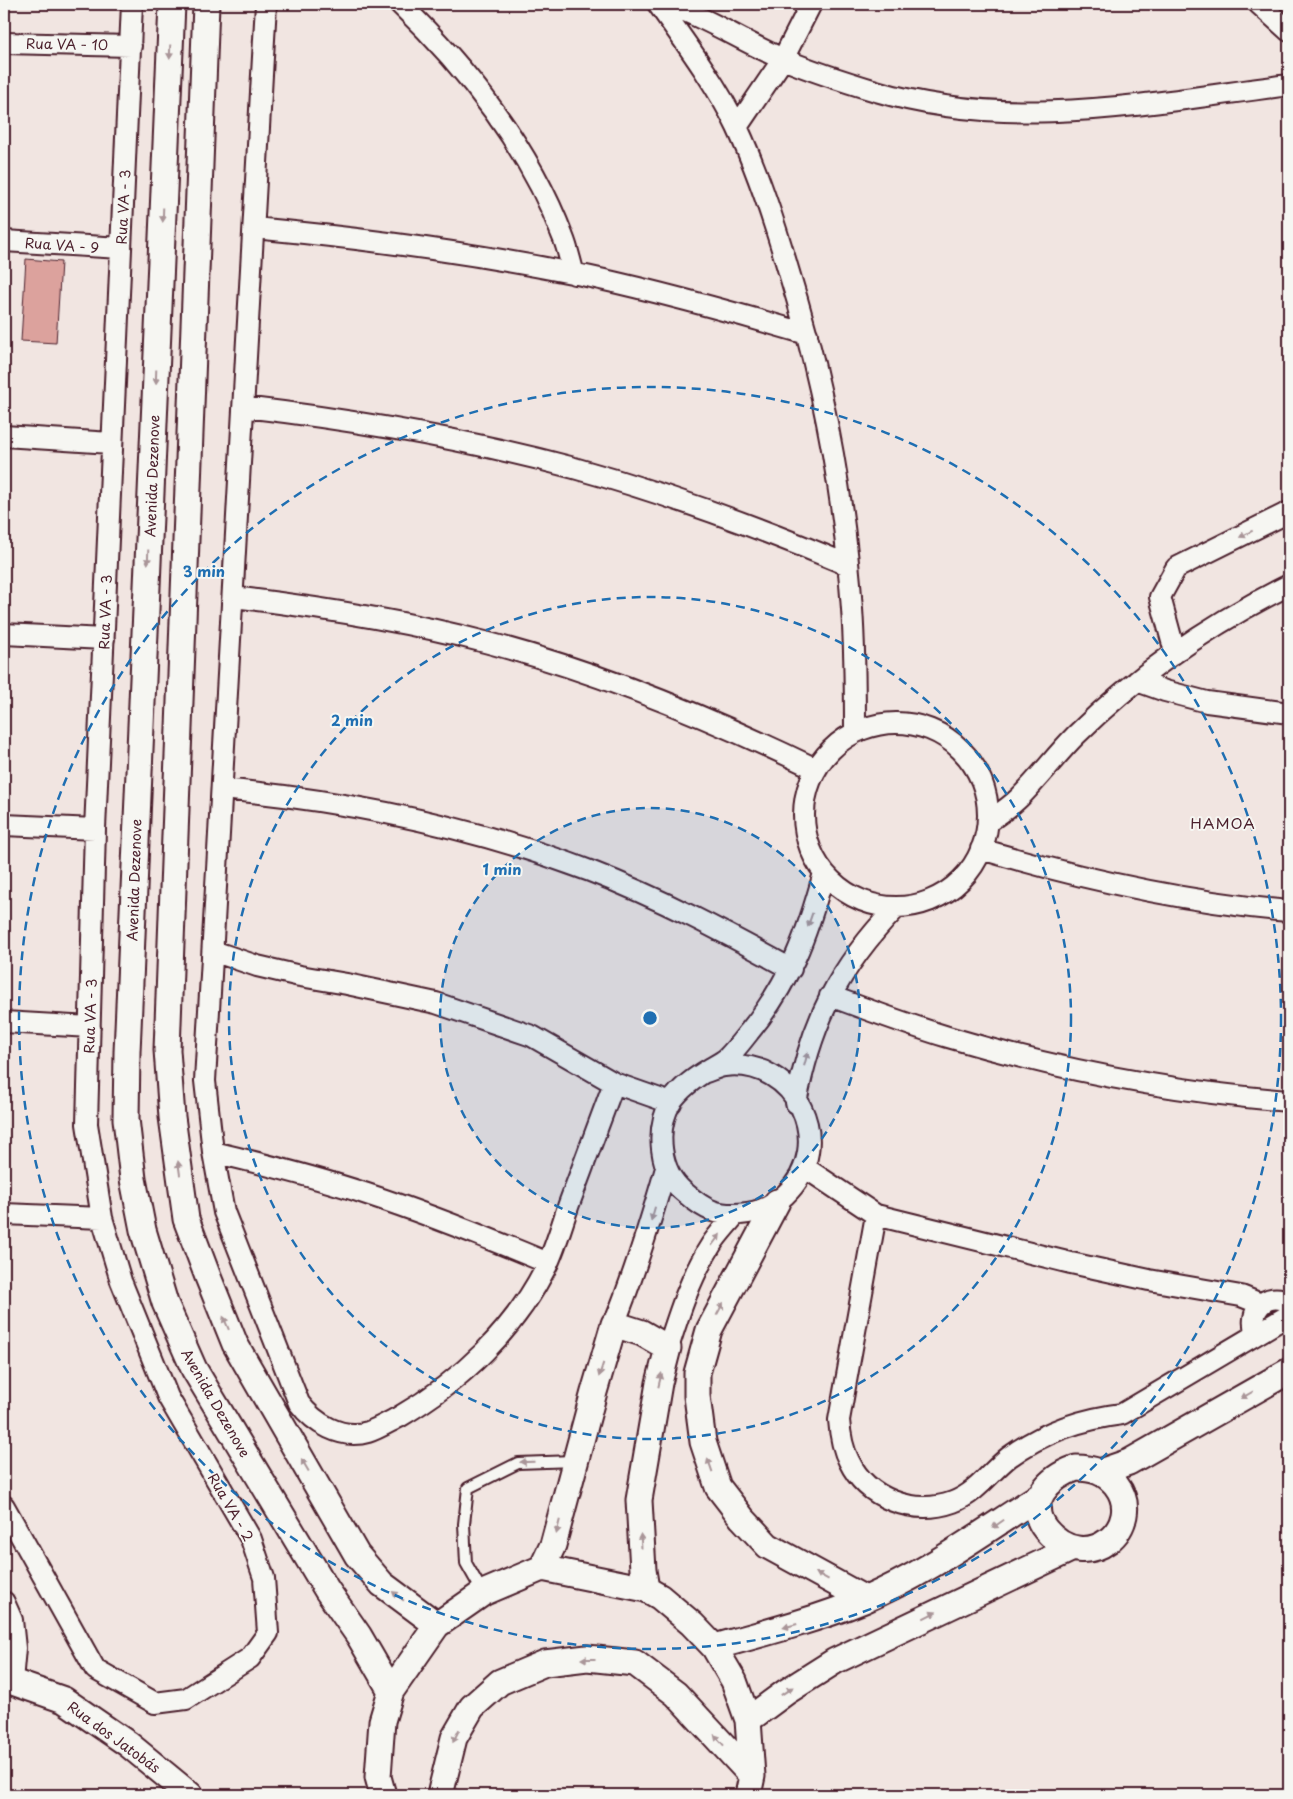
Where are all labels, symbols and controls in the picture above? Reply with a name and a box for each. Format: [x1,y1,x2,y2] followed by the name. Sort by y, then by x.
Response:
[26,33,108,55] street label: Rua VA - 10
[166,45,174,61] one-way arrow
[111,169,135,245] street label: Rua VA - 3
[159,207,167,223] one-way arrow
[24,232,100,258] street label: Rua VA - 9
[152,369,160,385] one-way arrow
[139,415,165,537] street label: Avenida Dezenove
[1239,530,1253,538] one-way arrow
[144,549,152,565] one-way arrow
[183,559,225,582] text: 3 min
[93,574,117,650] street label: Rua VA - 3
[331,708,373,731] text: 2 min
[1190,811,1256,834] district label: HAMOA
[121,819,147,941] street label: Avenida Dezenove
[483,857,521,880] text: 1 min
[806,913,814,928] one-way arrow
[78,978,102,1054] street label: Rua VA - 3
[641,1009,659,1027] centre of rings
[802,1051,810,1066] one-way arrow
[175,1160,183,1176] one-way arrow
[648,1207,656,1222] one-way arrow
[710,1234,721,1247] one-way arrow
[716,1302,725,1316] one-way arrow
[222,1316,230,1330] one-way arrow
[176,1345,256,1461] street label: Avenida Dezenove
[596,1363,604,1378] one-way arrow
[656,1373,664,1388] one-way arrow
[1240,1391,1254,1399] one-way arrow
[301,1457,309,1472] one-way arrow
[706,1458,713,1473] one-way arrow
[518,1459,534,1467] one-way arrow
[203,1469,259,1545] street label: Rua VA - 2
[991,1519,1005,1529] one-way arrow
[554,1520,562,1535] one-way arrow
[636,1532,644,1548] one-way arrow
[815,1572,830,1580] one-way arrow
[392,1591,405,1602] one-way arrow
[923,1611,937,1619] one-way arrow
[783,1622,798,1630] one-way arrow
[580,1655,596,1663] one-way arrow
[780,1686,794,1696] one-way arrow
[63,1696,165,1778] street label: Rua dos Jatobás
[452,1729,460,1743] one-way arrow
[713,1735,725,1747] one-way arrow

